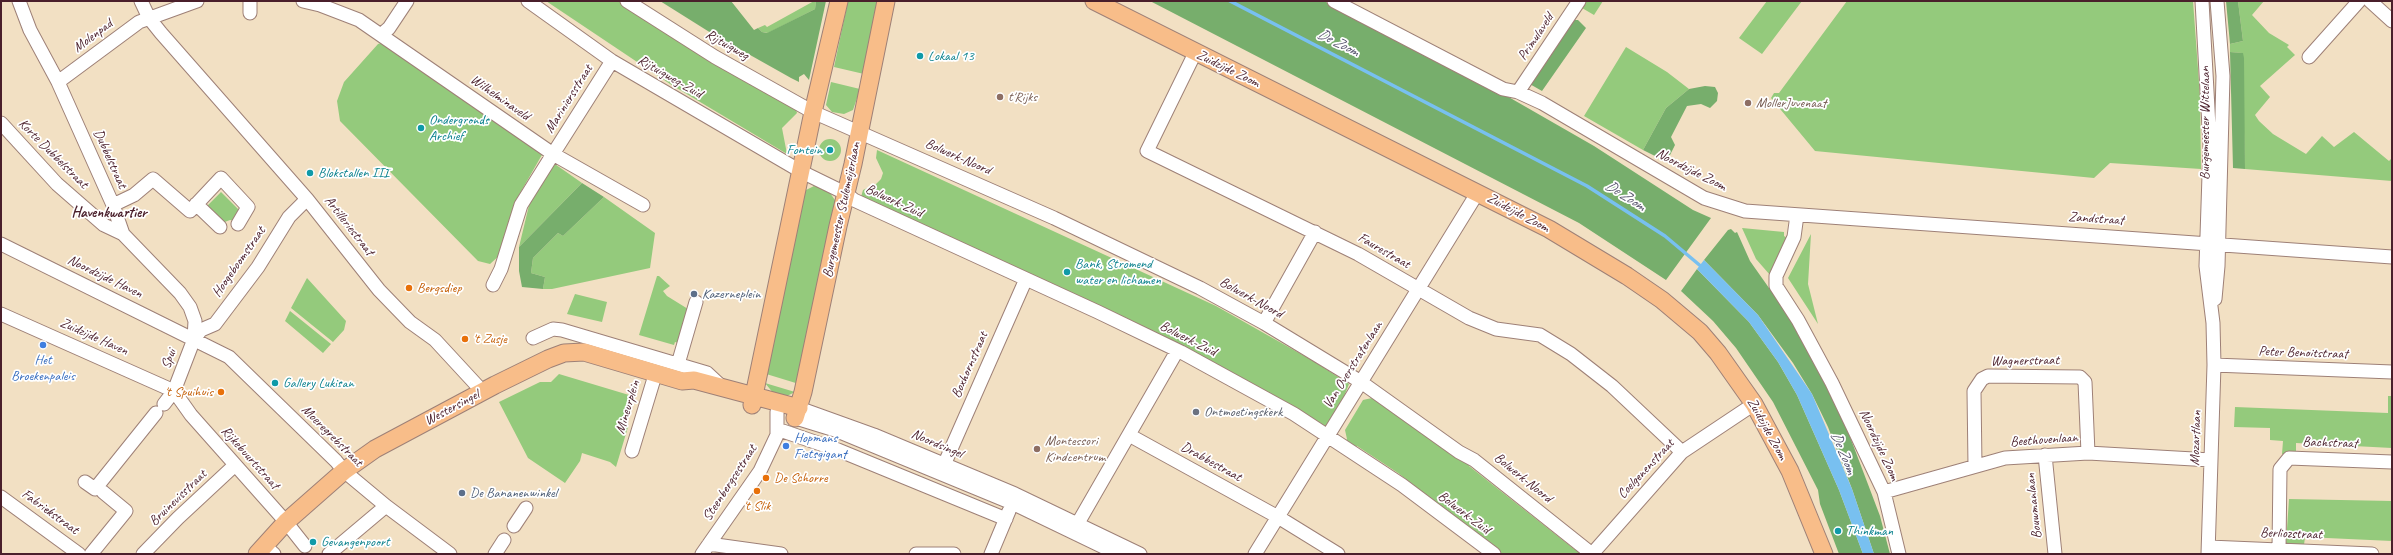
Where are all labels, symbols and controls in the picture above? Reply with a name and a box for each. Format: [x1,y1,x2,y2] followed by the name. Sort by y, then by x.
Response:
[1514,10,1558,64] street label: Primulaveld
[70,16,116,56] street label: Molenpad
[1314,25,1362,61] water label: De Zoom
[702,26,752,64] street label: Rijtuigweg
[1194,47,1262,91] street label: Zuidzijde Zoom
[928,48,974,64] place label: Lokaal 13
[915,51,925,61] marker: Lokaal 13
[635,52,705,102] street label: Rijtuigweg-Zuid
[541,62,597,136] street label: Mariniersstraat
[2197,66,2213,180] street label: Burgemeester Wittelaan
[467,71,533,125] street label: Wilhelminaveld
[1008,89,1037,105] place label: t'Rijks
[995,92,1005,102] marker: t'Rijks
[1756,95,1826,111] place label: MollerJuvenaat
[1743,98,1753,108] marker: MollerJuvenaat
[429,112,489,144] place label: Ondergronds Archief
[15,116,91,192] street label: Korte Dubbelstraat
[416,123,426,133] marker: Ondergronds Archief
[89,127,131,191] street label: Dubbelstraat
[923,135,993,179] street label: Bolwerk-Noord
[819,141,865,279] street label: Burgemeester Stulemeijerlaan
[787,142,822,158] place label: Fontein
[825,145,835,155] marker: Fontein
[1653,145,1729,195] street label: Noordzijde Zoom
[318,165,389,181] place label: Blokstallen III
[305,168,315,178] marker: Blokstallen III
[1602,177,1648,215] water label: De Zoom
[863,180,925,222] street label: Bolwerk-Zuid
[1484,190,1552,236] street label: Zuidzijde Zoom
[320,193,378,259] street label: Artilleriestraat
[71,204,147,222] district label: Havenkwartier
[2068,209,2124,229] street label: Zandstraat
[209,224,269,300] street label: Hoogeboomstraat
[1355,229,1413,273] street label: Faurestraat
[65,252,145,302] street label: Noordzijde Haven
[1075,256,1161,288] place label: Bank, Stromend water en lichamen
[1062,267,1072,277] marker: Bank, Stromend water en lichamen
[1216,274,1286,322] street label: Bolwerk-Noord
[417,280,462,296] place label: Bergsdiep
[404,283,414,293] marker: Bergsdiep
[702,286,761,302] place label: Kazerneplein
[689,289,699,299] marker: Kazerneplein
[57,315,131,359] street label: Zuidzijde Haven
[1157,318,1219,360] street label: Bolwerk-Zuid
[1320,318,1386,412] street label: Van Overstratenlaan
[948,329,992,401] street label: Boxhornstraat
[473,331,507,347] place label: 't Zusje
[460,334,470,344] marker: 't Zusje
[38,340,48,350] marker: Het Broekenpaleis
[2258,343,2348,363] street label: Peter Benoitstraat
[158,347,180,371] street label: Spui
[11,352,75,384] place label: Het Broekenpaleis
[1991,352,2059,370] street label: Wagnerstraat
[283,375,354,391] place label: Gallery Lukisan
[270,378,280,388] marker: Gallery Lukisan
[612,378,644,436] street label: Mineurplein
[165,384,213,400] place label: 't Spuihuis
[216,387,226,397] marker: 't Spuihuis
[422,387,482,429] street label: Westersingel
[1743,395,1791,463] street label: Zuidzijde Zoom
[298,402,366,470] street label: Moeregrebstraat
[1204,404,1282,420] place label: Ontmoetingskerk
[1191,407,1201,417] marker: Ontmoetingskerk
[1855,407,1903,483] street label: Noordzijde Zoom
[2187,410,2205,466] street label: Mozartlaan
[217,423,283,493] street label: Rijkebuurtstraat
[909,426,965,462] street label: Noordsingel
[1826,429,1860,477] water label: De Zoom
[2010,429,2078,451] street label: Beethovenlaan
[794,430,847,462] place label: Hopmans Fietsgigant
[1045,433,1105,466] place label: Montessori Kindcentrum
[2302,434,2358,452] street label: Bachstraat
[1614,436,1678,502] street label: Coelgenenstraat
[1178,438,1244,486] street label: Drabbestraat
[781,441,791,451] marker: Hopmans Fietsgigant
[699,442,761,524] street label: Steenbergsestraat
[1032,444,1042,454] marker: Montessori Kindcentrum
[1491,449,1555,507] street label: Bolwerk-Noord
[146,466,210,530] street label: Bruinevisstraat
[774,470,828,486] place label: De Schorre
[2022,472,2046,540] street label: Bouwmanlaan
[761,473,771,483] marker: De Schorre
[470,485,557,501] place label: De Bananenwinkel
[18,486,82,538] street label: Fabriekstraat
[752,486,762,496] marker: 't Slik
[457,488,467,498] marker: De Bananenwinkel
[1434,488,1494,538] street label: Bolwerk-Zuid
[744,498,770,514] place label: 't Slik
[1846,523,1893,539] place label: Thinkman
[2260,525,2322,543] street label: Berliozstraat
[1833,526,1843,536] marker: Thinkman
[321,534,390,550] place label: Gevangenpoort
[308,537,318,547] marker: Gevangenpoort

